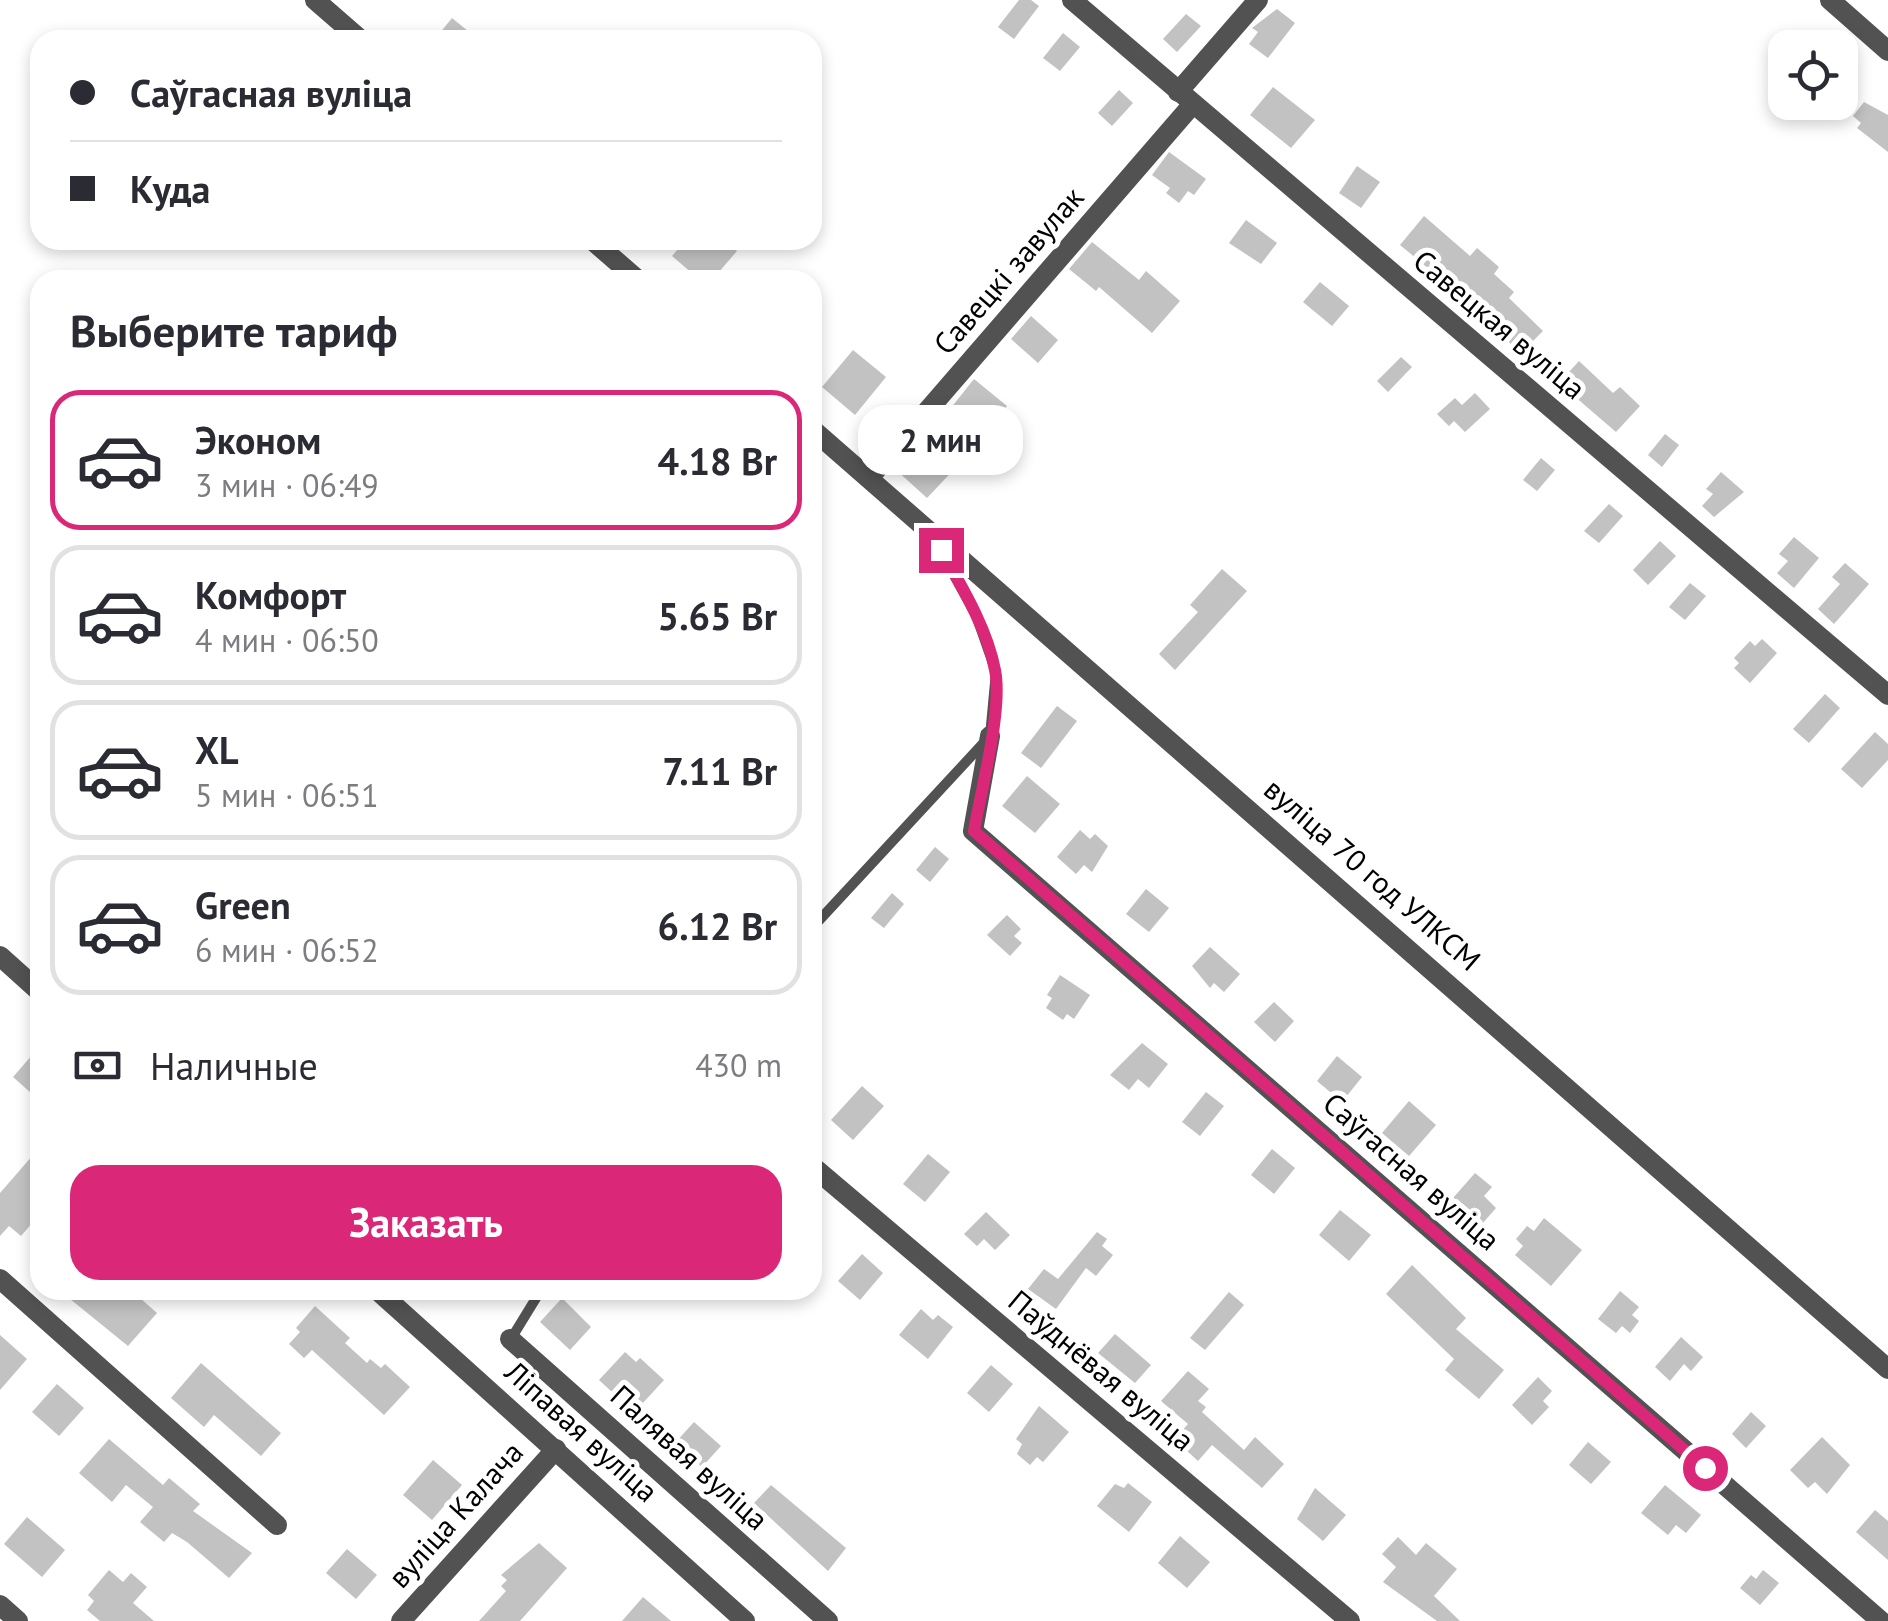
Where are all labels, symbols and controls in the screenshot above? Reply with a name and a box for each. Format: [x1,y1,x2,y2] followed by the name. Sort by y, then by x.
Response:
[1768,30,1858,120] map controls
[1768,30,1858,120] button: locate
[130,68,412,117] text: Саўгасная вуліца
[130,164,210,213] text: Куда
[924,177,1092,362] street label: Савецкі завулак
[1406,240,1594,407] street label: Савецкая вуліца
[70,301,397,359] text: Выберите тариф
[858,405,1024,475] callout: 2 мин
[75,415,165,505] icon: car
[195,415,321,464] text: Эконом
[899,419,982,461] text: 2 мин
[658,436,777,485] text: 4.18 Br
[195,464,379,506] text: 3 мин · 06:49
[919,528,964,573] route end
[75,570,165,660] icon: car
[195,570,346,619] text: Комфорт
[658,591,777,640] text: 5.65 Br
[195,619,379,661] text: 4 мин · 06:50
[75,725,165,815] icon: car
[195,725,239,774] text: XL
[662,746,777,795] text: 7.11 Br
[1257,769,1489,979] street label: вуліца 70 год УЛКСМ
[195,774,379,816] text: 5 мин · 06:51
[75,880,165,970] icon: car
[195,880,291,929] text: Green
[658,901,777,950] text: 6.12 Br
[195,929,379,971] text: 6 мин · 06:52
[70,1038,125,1093] icon: cash
[150,1041,318,1090] text: Наличные
[695,1044,782,1086] text: 430 m
[1315,1083,1508,1258] street label: Саўгасная вуліца
[70,1165,782,1280] button: Заказать
[1001,1281,1203,1459] street label: Паўднёвая вуліца
[497,1351,667,1510] street label: Ліпавая вуліца
[603,1376,777,1538] street label: Палявая вуліца
[379,1433,531,1595] street label: вуліца Калача
[1683,1446,1728,1491] route start

